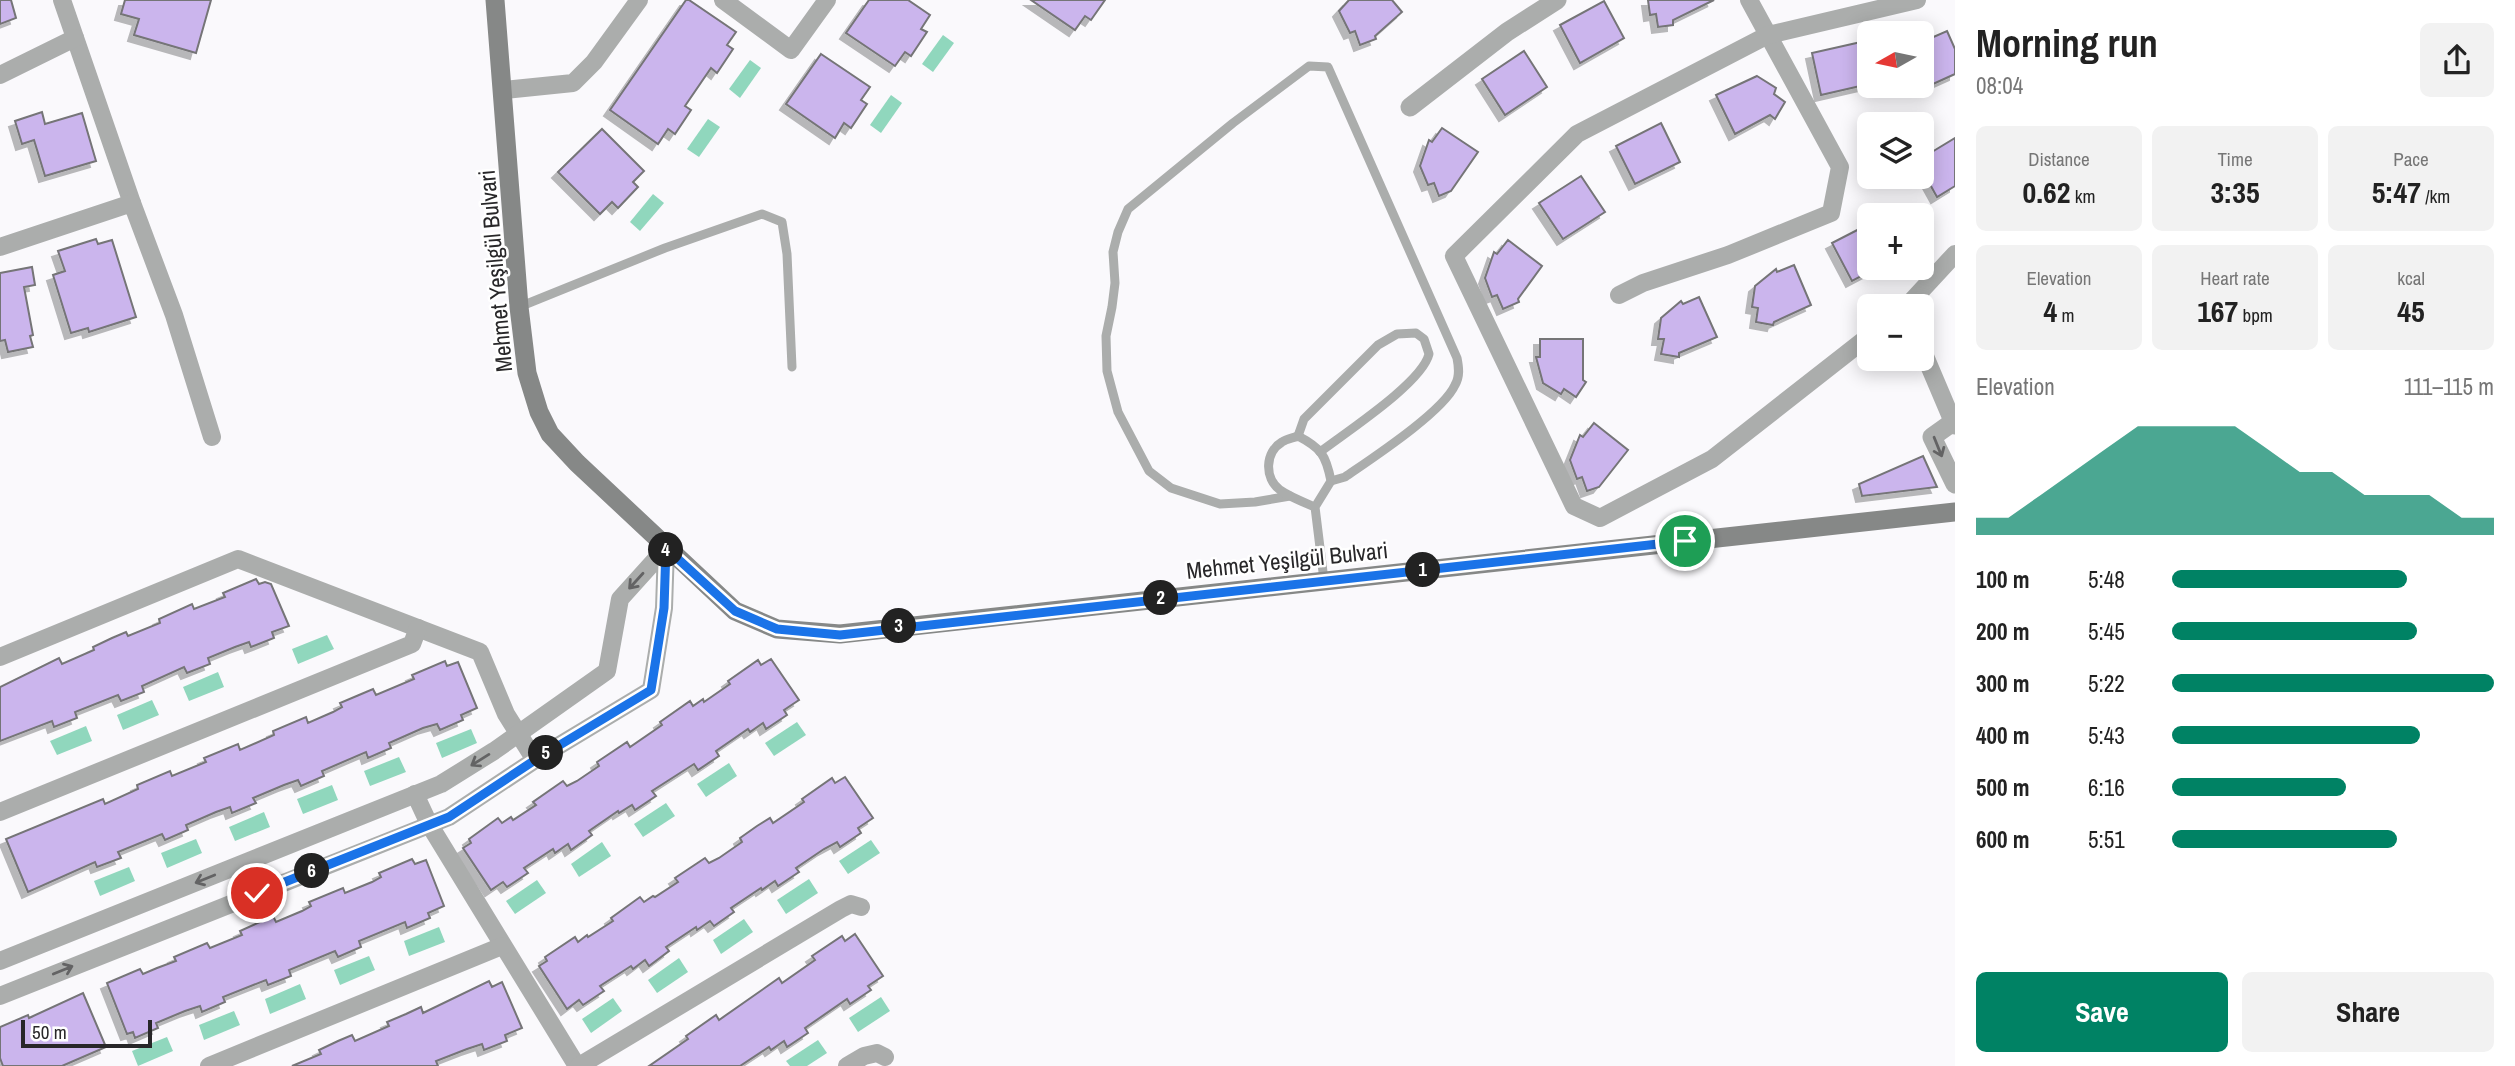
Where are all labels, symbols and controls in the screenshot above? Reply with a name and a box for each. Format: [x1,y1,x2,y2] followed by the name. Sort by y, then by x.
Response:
[1976,18,2158,69] text: Morning run
[1857,21,1934,98] north arrow
[1857,21,1934,371] map controls
[2420,23,2494,97] button: share
[1976,70,2023,101] text: 08:04
[1857,112,1934,189] button: layers
[2028,146,2090,172] text: Distance
[2217,146,2253,172] text: Time
[2393,146,2429,172] text: Pace
[471,169,519,373] street label: Mehmet Yeşilgül Bulvari
[2023,172,2070,212] text: 0.62
[2210,172,2260,212] text: 3:35
[2372,172,2421,212] text: 5:47
[2070,183,2096,209] text: km
[2421,183,2450,209] text: /km
[1857,203,1934,280] button: +
[2027,265,2091,291] text: Elevation
[2200,265,2270,291] text: Heart rate
[2397,265,2425,291] text: kcal
[2044,291,2057,331] text: 4
[2197,291,2238,331] text: 167
[2397,291,2425,331] text: 45
[1857,294,1934,371] button: −
[2057,302,2075,328] text: m
[2238,302,2273,328] text: bpm
[1976,371,2055,402] text: Elevation
[2404,371,2494,402] text: 111–115 m
[1932,436,1945,457] one-way arrow
[1655,511,1715,571] pin
[1666,522,1704,560] icon: arrive
[648,532,684,568] pin: 4
[1185,534,1389,586] street label: Mehmet Yeşilgül Bulvari
[661,536,670,562] text: 4
[1406,552,1440,588] pin: 1
[1418,556,1427,582] text: 1
[1976,564,2029,595] text: 100 m
[2088,564,2125,595] text: 5:48
[628,572,645,589] one-way arrow
[1144,580,1178,616] pin: 2
[1156,584,1165,610] text: 2
[881,608,916,644] pin: 3
[894,612,903,638] text: 3
[1976,616,2029,647] text: 200 m
[2088,616,2125,647] text: 5:45
[1976,668,2029,699] text: 300 m
[2088,668,2125,699] text: 5:22
[1976,720,2029,751] text: 400 m
[2088,720,2125,751] text: 5:43
[528,736,564,770] pin: 5
[541,739,550,765] text: 5
[471,753,491,767] one-way arrow
[1976,772,2029,803] text: 500 m
[2088,772,2125,803] text: 6:16
[1976,824,2029,855] text: 600 m
[2088,824,2125,855] text: 5:51
[294,854,330,888] pin: 6
[307,857,316,883] text: 6
[227,863,287,923] pin
[194,873,216,886] one-way arrow
[238,874,276,912] icon: check
[52,963,74,976] one-way arrow
[1976,972,2228,1052] button: Save
[2242,972,2494,1052] button: Share
[21,1017,152,1049] scale bar
[32,1019,67,1045] text: 50 m

